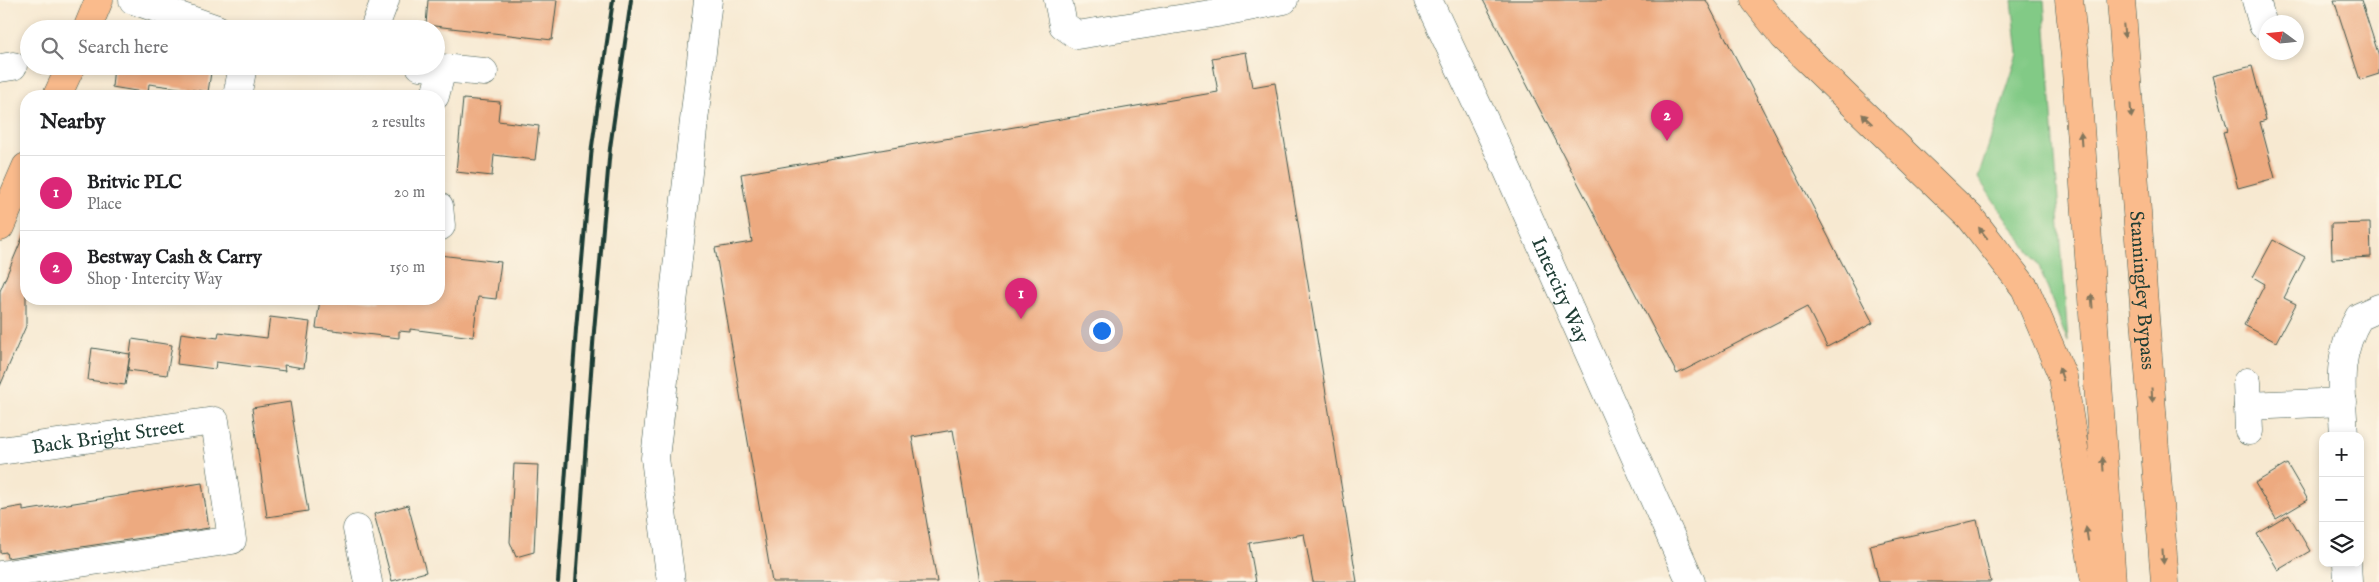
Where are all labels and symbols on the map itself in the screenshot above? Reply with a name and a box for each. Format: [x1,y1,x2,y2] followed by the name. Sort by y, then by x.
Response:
[2259,15,2304,60] north arrow
[2120,23,2128,39] one-way arrow
[1651,100,1683,141] pin: 2
[2127,103,2135,119] one-way arrow
[1862,113,1874,125] one-way arrow
[2076,131,2084,147] one-way arrow
[2123,210,2160,371] street label: Stanningley Bypass
[1977,227,1988,240] one-way arrow
[1525,234,1594,348] street label: Intercity Way
[1005,278,1037,319] pin: 1
[2088,293,2096,309] one-way arrow
[1089,318,1115,344] your location
[2057,366,2064,381] one-way arrow
[2148,387,2156,403] one-way arrow
[30,414,186,460] street label: Back Bright Street
[2099,455,2107,471] one-way arrow
[2083,525,2091,541] one-way arrow
[2160,549,2168,565] one-way arrow

